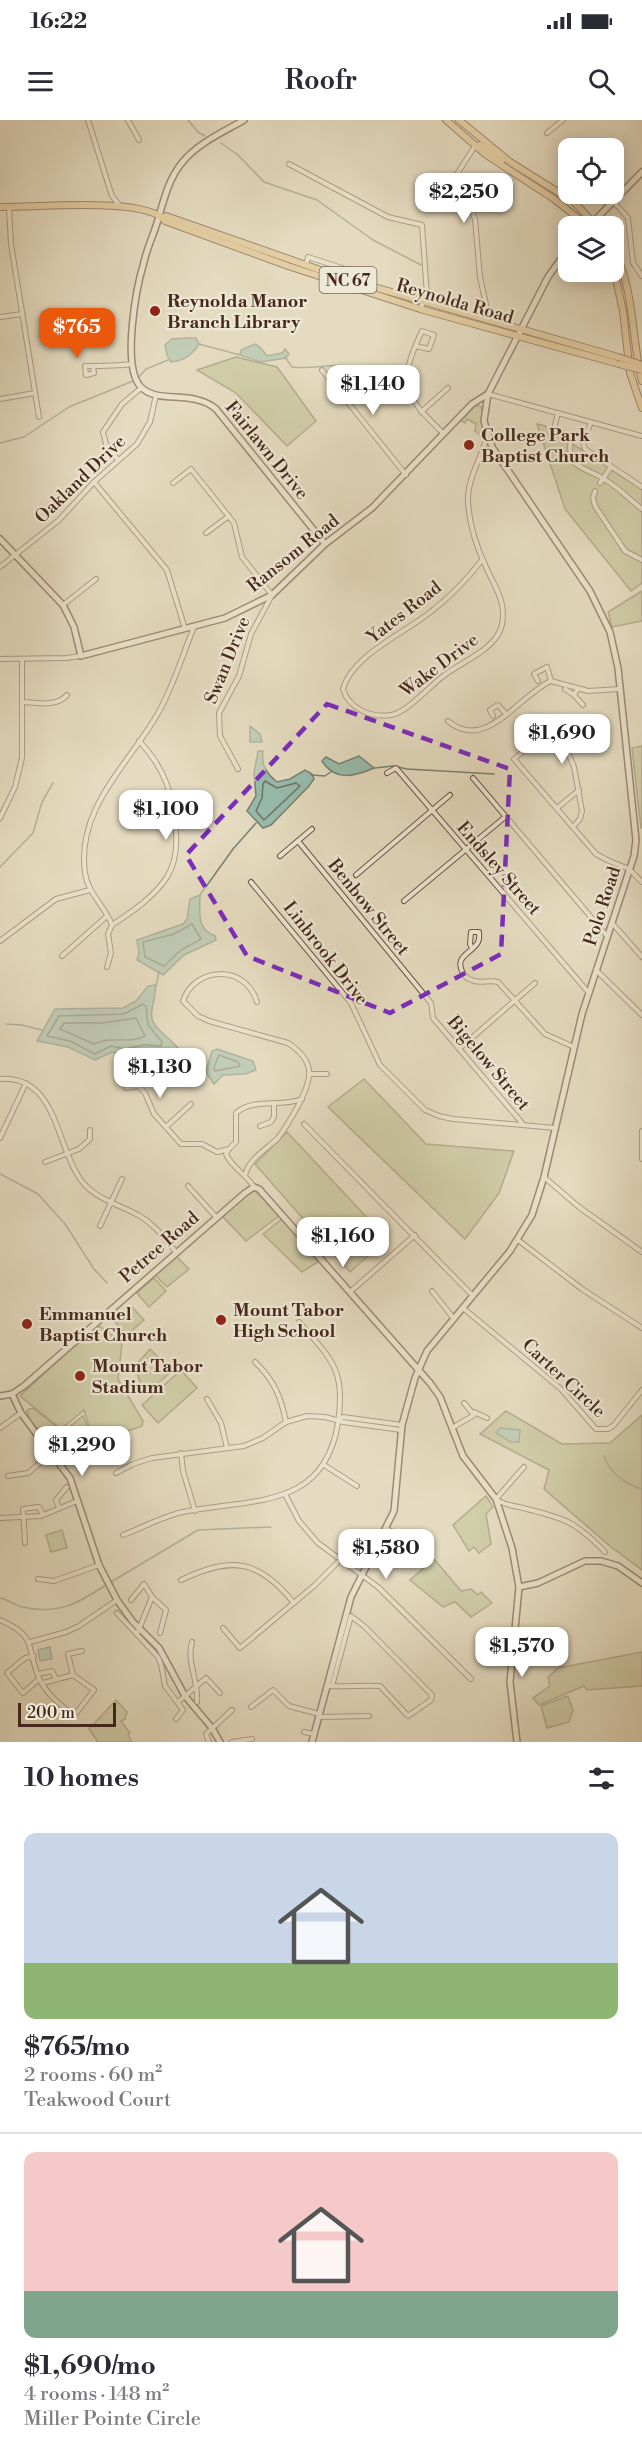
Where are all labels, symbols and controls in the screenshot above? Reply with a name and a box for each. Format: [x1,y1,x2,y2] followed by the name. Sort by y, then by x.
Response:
[30,8,87,35] text: 16:22
[285,64,357,98] text: Roofr
[24,65,57,98] icon: menu
[585,65,618,98] icon: search
[558,138,624,282] map controls
[558,138,624,204] button: locate
[415,173,513,224] pin: $2,250
[429,180,499,205] text: $2,250
[558,216,624,282] button: layers
[320,267,376,293] road number: NC 67
[394,274,517,329] street label: Reynolda Road
[167,290,307,334] place label: Reynolda Manor Branch Library
[148,304,162,318] marker: Reynolda Manor Branch Library
[41,308,113,359] pin: $765
[53,315,101,340] text: $765
[324,365,422,416] pin: $1,140
[341,372,405,397] text: $1,140
[220,396,313,504] street label: Fairlawn Drive
[481,424,609,468] place label: College Park Baptist Church
[30,430,131,528] street label: Oakland Drive
[462,438,476,452] marker: College Park Baptist Church
[243,509,345,598] street label: Ransom Road
[362,576,447,649] street label: Yates Road
[200,613,255,707] street label: Swan Drive
[395,628,483,703] street label: Wake Drive
[513,714,611,765] pin: $1,690
[528,721,596,746] text: $1,690
[117,790,215,841] pin: $1,100
[133,797,199,822] text: $1,100
[452,817,546,920] street label: Endsley Street
[322,854,415,961] street label: Benbow Street
[579,863,626,949] street label: Polo Road
[278,897,373,1010] street label: Linbrook Drive
[442,1010,535,1116] street label: Bigelow Street
[111,1048,209,1099] pin: $1,130
[128,1055,192,1080] text: $1,130
[115,1206,204,1288] street label: Petree Road
[294,1217,392,1268] pin: $1,160
[311,1224,375,1249] text: $1,160
[233,1299,344,1343] place label: Mount Tabor High School
[39,1303,167,1347] place label: Emmanuel Baptist Church
[214,1313,228,1327] marker: Mount Tabor High School
[20,1317,34,1331] marker: Emmanuel Baptist Church
[517,1334,610,1423] street label: Carter Circle
[92,1355,203,1399] place label: Mount Tabor Stadium
[73,1369,87,1383] marker: Mount Tabor Stadium
[33,1426,131,1477] pin: $1,290
[48,1433,116,1458] text: $1,290
[337,1529,435,1580] pin: $1,580
[352,1536,420,1561] text: $1,580
[473,1627,571,1678] pin: $1,570
[489,1634,555,1659] text: $1,570
[18,1700,116,1728] scale bar
[27,1703,75,1723] text: 200 m
[24,1762,139,1794] text: 10 homes
[585,1762,618,1795] icon: filters
[267,1872,375,1980] icon: home
[24,2031,130,2063] text: $765/mo
[24,2063,162,2088] text: 2 rooms · 60 m²
[24,2088,171,2113] text: Teakwood Court
[267,2191,375,2299] icon: home
[24,2350,156,2382] text: $1,690/mo
[24,2382,169,2407] text: 4 rooms · 148 m²
[24,2407,201,2432] text: Miller Pointe Circle

